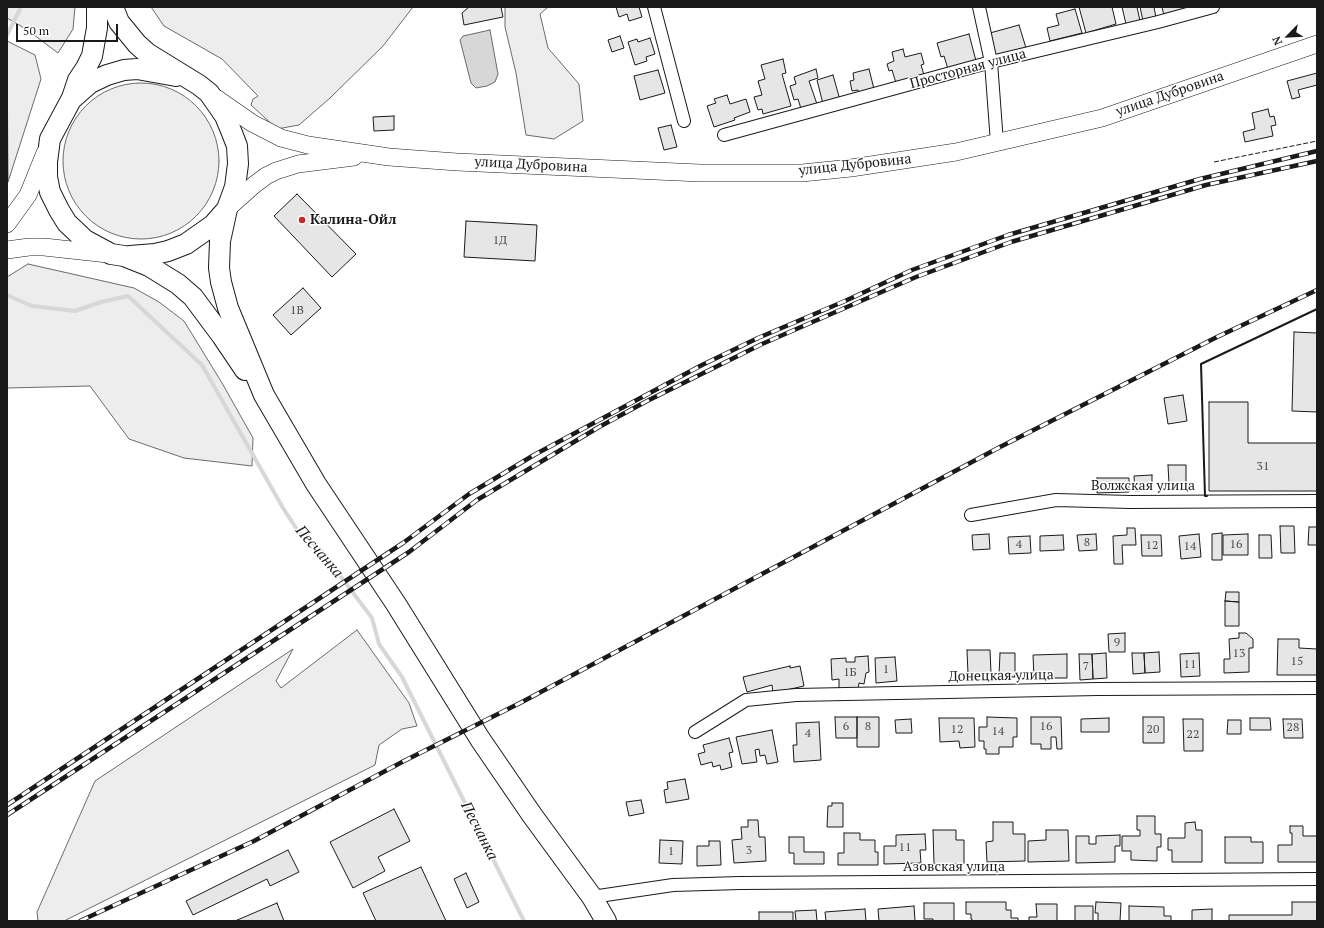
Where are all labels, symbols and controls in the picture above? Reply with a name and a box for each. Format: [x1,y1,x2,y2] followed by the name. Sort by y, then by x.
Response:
[18,16,120,42] scale bar
[1268,16,1308,56] north arrow
[23,23,49,38] text: 50 m
[1269,34,1285,48] text: N
[908,45,1028,93] street label: Просторная улица
[1114,68,1226,120] street label: улица Дубровина
[798,151,912,179] street label: улица Дубровина
[474,154,588,176] street label: улица Дубровина
[310,212,396,228] place label: Калина-Ойл
[297,215,307,225] marker: Калина-Ойл
[493,234,507,248] house number: 1Д
[290,304,304,318] house number: 1В
[1257,460,1269,474] house number: 31
[1091,478,1195,494] street label: Волжская улица
[291,522,347,582] water label: Песчанка
[1084,536,1090,550] house number: 8
[1016,538,1022,552] house number: 4
[1230,538,1242,552] house number: 16
[1146,539,1158,553] house number: 12
[1184,540,1196,554] house number: 14
[1114,636,1120,650] house number: 9
[1233,647,1245,661] house number: 13
[1291,655,1303,669] house number: 15
[1184,658,1196,672] house number: 11
[1083,660,1089,674] house number: 7
[883,663,889,677] house number: 1
[843,666,857,680] house number: 1Б
[948,667,1054,685] street label: Донецкая улица
[843,720,849,734] house number: 6
[865,720,871,734] house number: 8
[1040,720,1052,734] house number: 16
[1287,721,1299,735] house number: 28
[951,723,963,737] house number: 12
[1147,723,1159,737] house number: 20
[992,725,1004,739] house number: 14
[805,727,811,741] house number: 4
[1187,728,1199,742] house number: 22
[457,799,501,863] water label: Песчанка
[899,841,911,855] house number: 11
[746,844,752,858] house number: 3
[668,845,674,859] house number: 1
[903,859,1005,875] street label: Азовская улица

